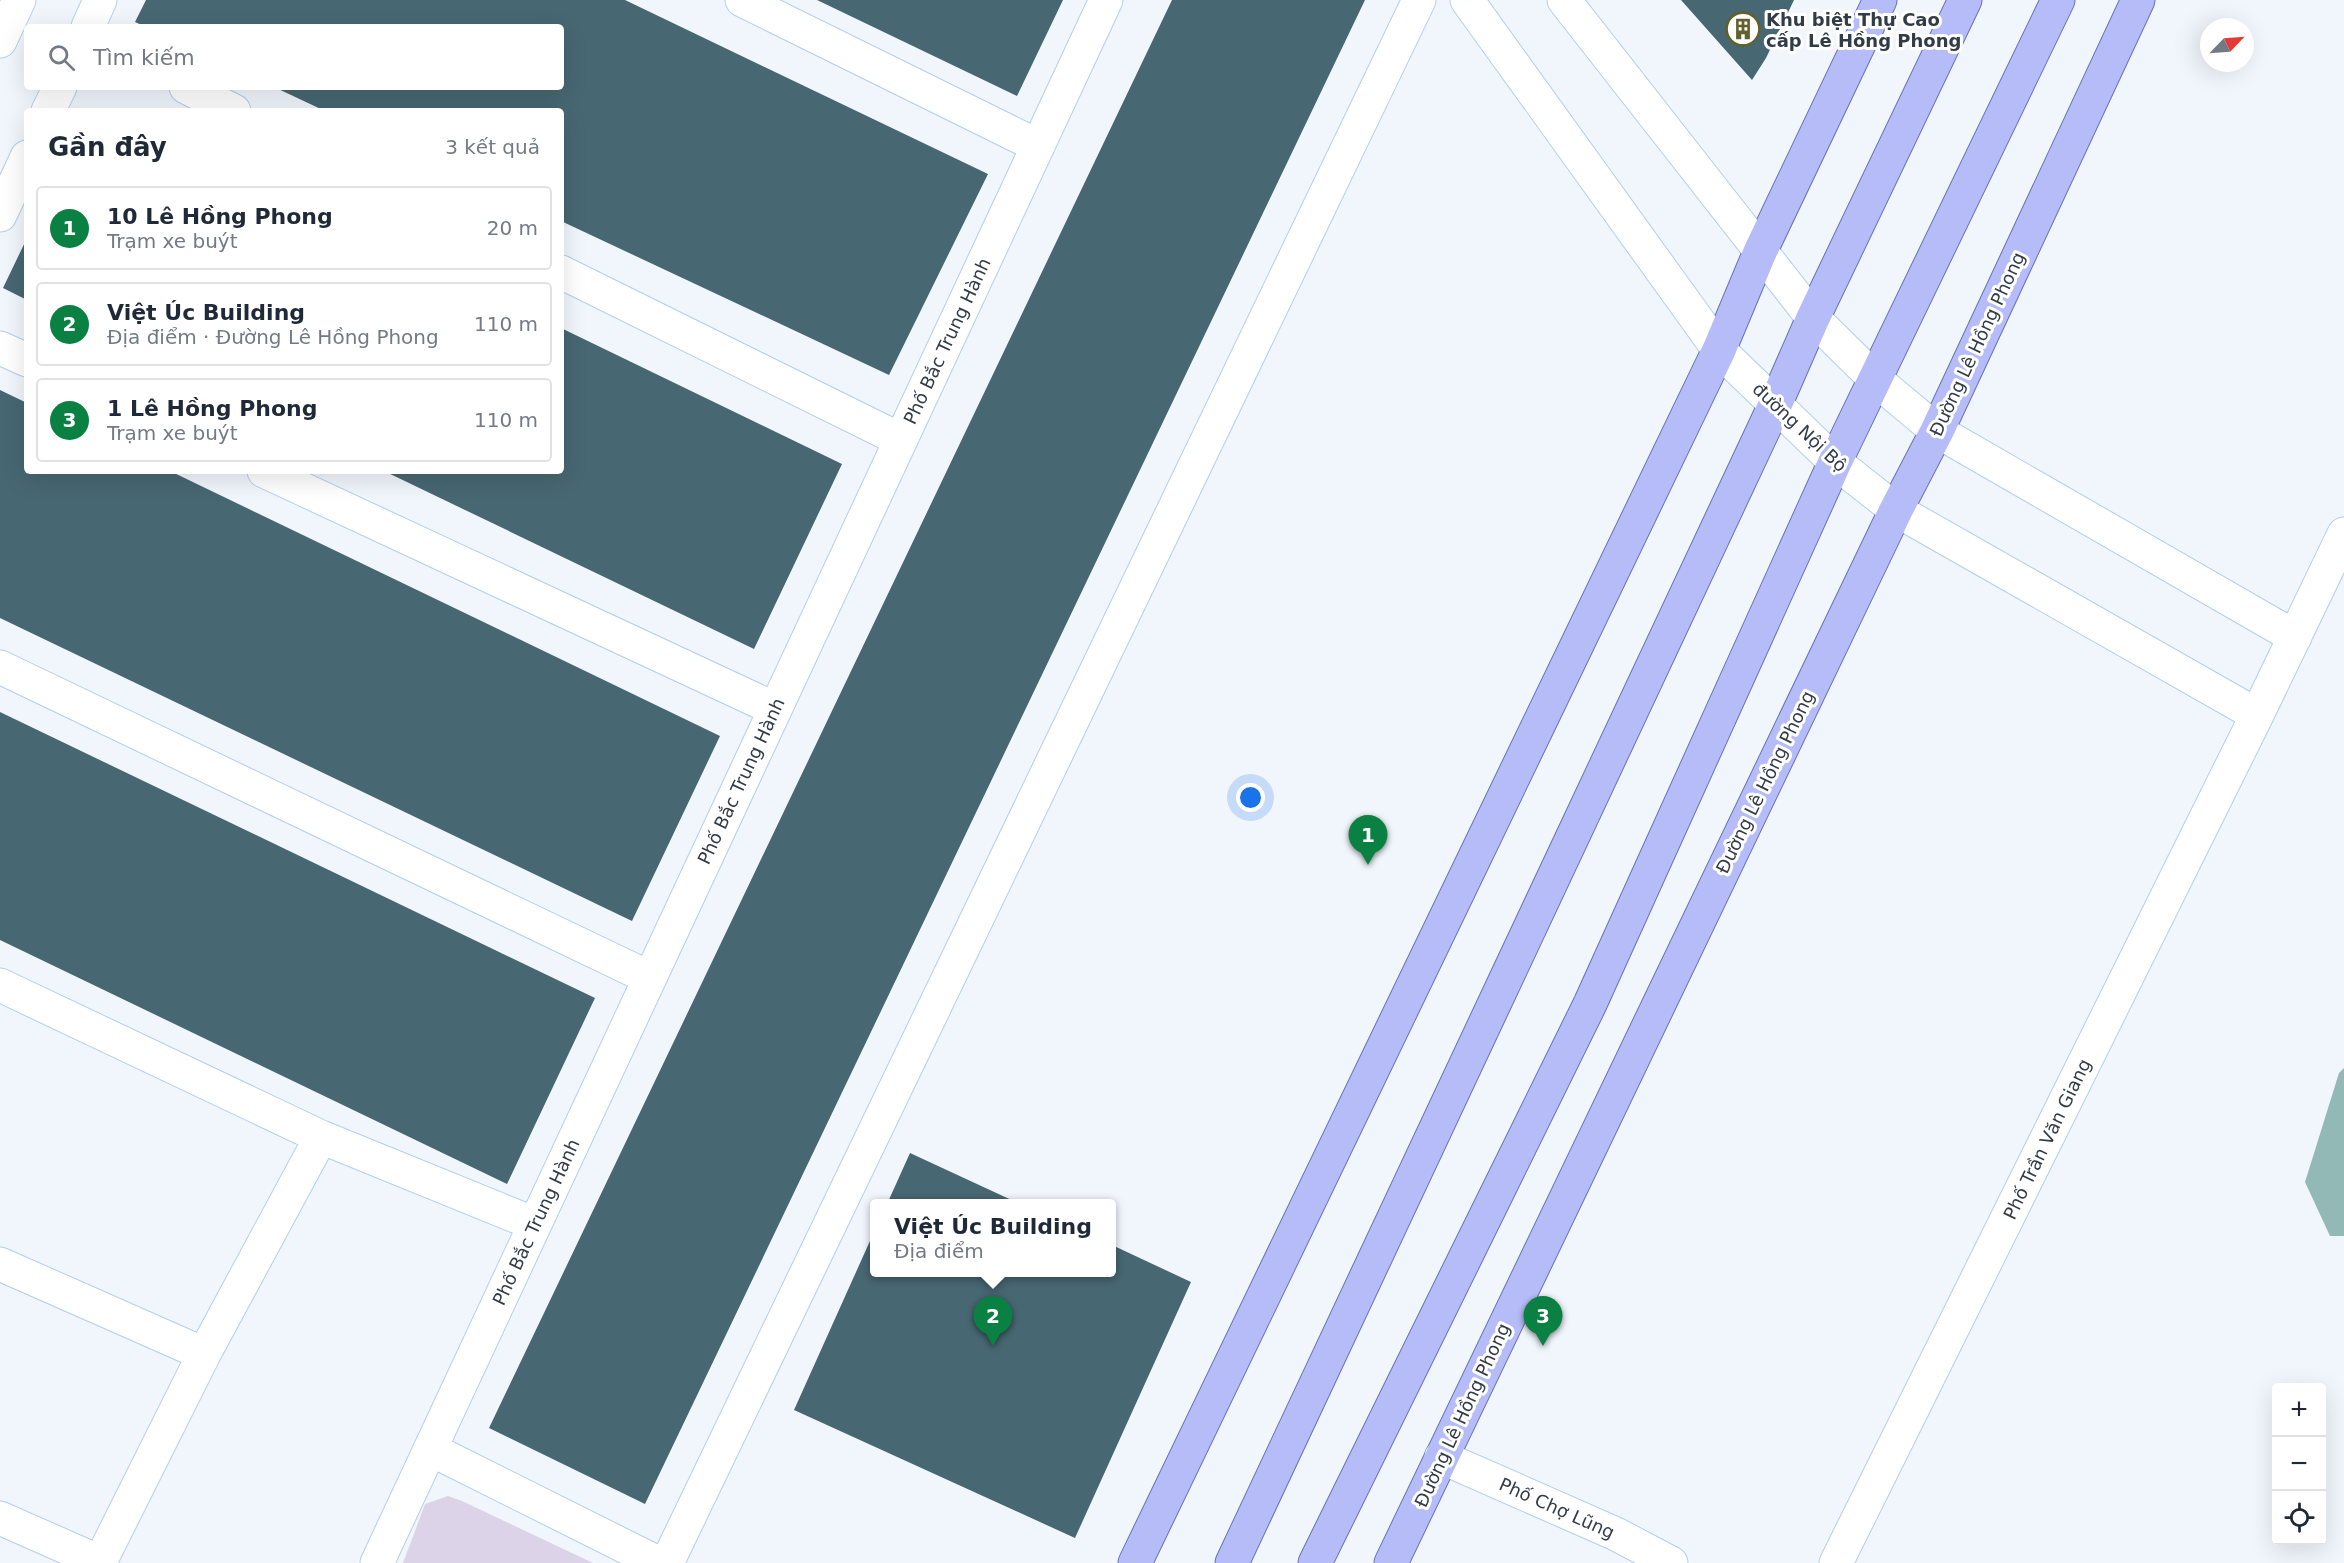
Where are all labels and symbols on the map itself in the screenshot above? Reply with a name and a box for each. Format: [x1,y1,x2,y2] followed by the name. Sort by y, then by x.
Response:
[1766,9,1961,51] place label: Khu biệt Thự Cao cấp Lê Hồng Phong
[1725,11,1761,47] building icon: Khu biệt Thự Cao cấp Lê Hồng Phong
[2200,18,2254,72] north arrow
[1925,249,2029,439] street label: Đường Lê Hồng Phong
[899,254,995,428] street label: Phố Bắc Trung Hành
[1749,378,1851,476] street label: đường Nội Bộ
[1712,687,1818,877] street label: Đường Lê Hồng Phong
[693,694,789,868] street label: Phố Bắc Trung Hành
[1236,783,1265,812] your location
[1348,816,1388,865] pin: 1
[1999,1055,2095,1223] street label: Phố Trần Văn Giang
[488,1135,584,1309] street label: Phố Bắc Trung Hành
[974,1296,1012,1346] pin: 2
[1524,1296,1562,1346] pin: 3
[1410,1320,1514,1510] street label: Đường Lê Hồng Phong
[1496,1473,1618,1543] street label: Phố Chợ Lũng

